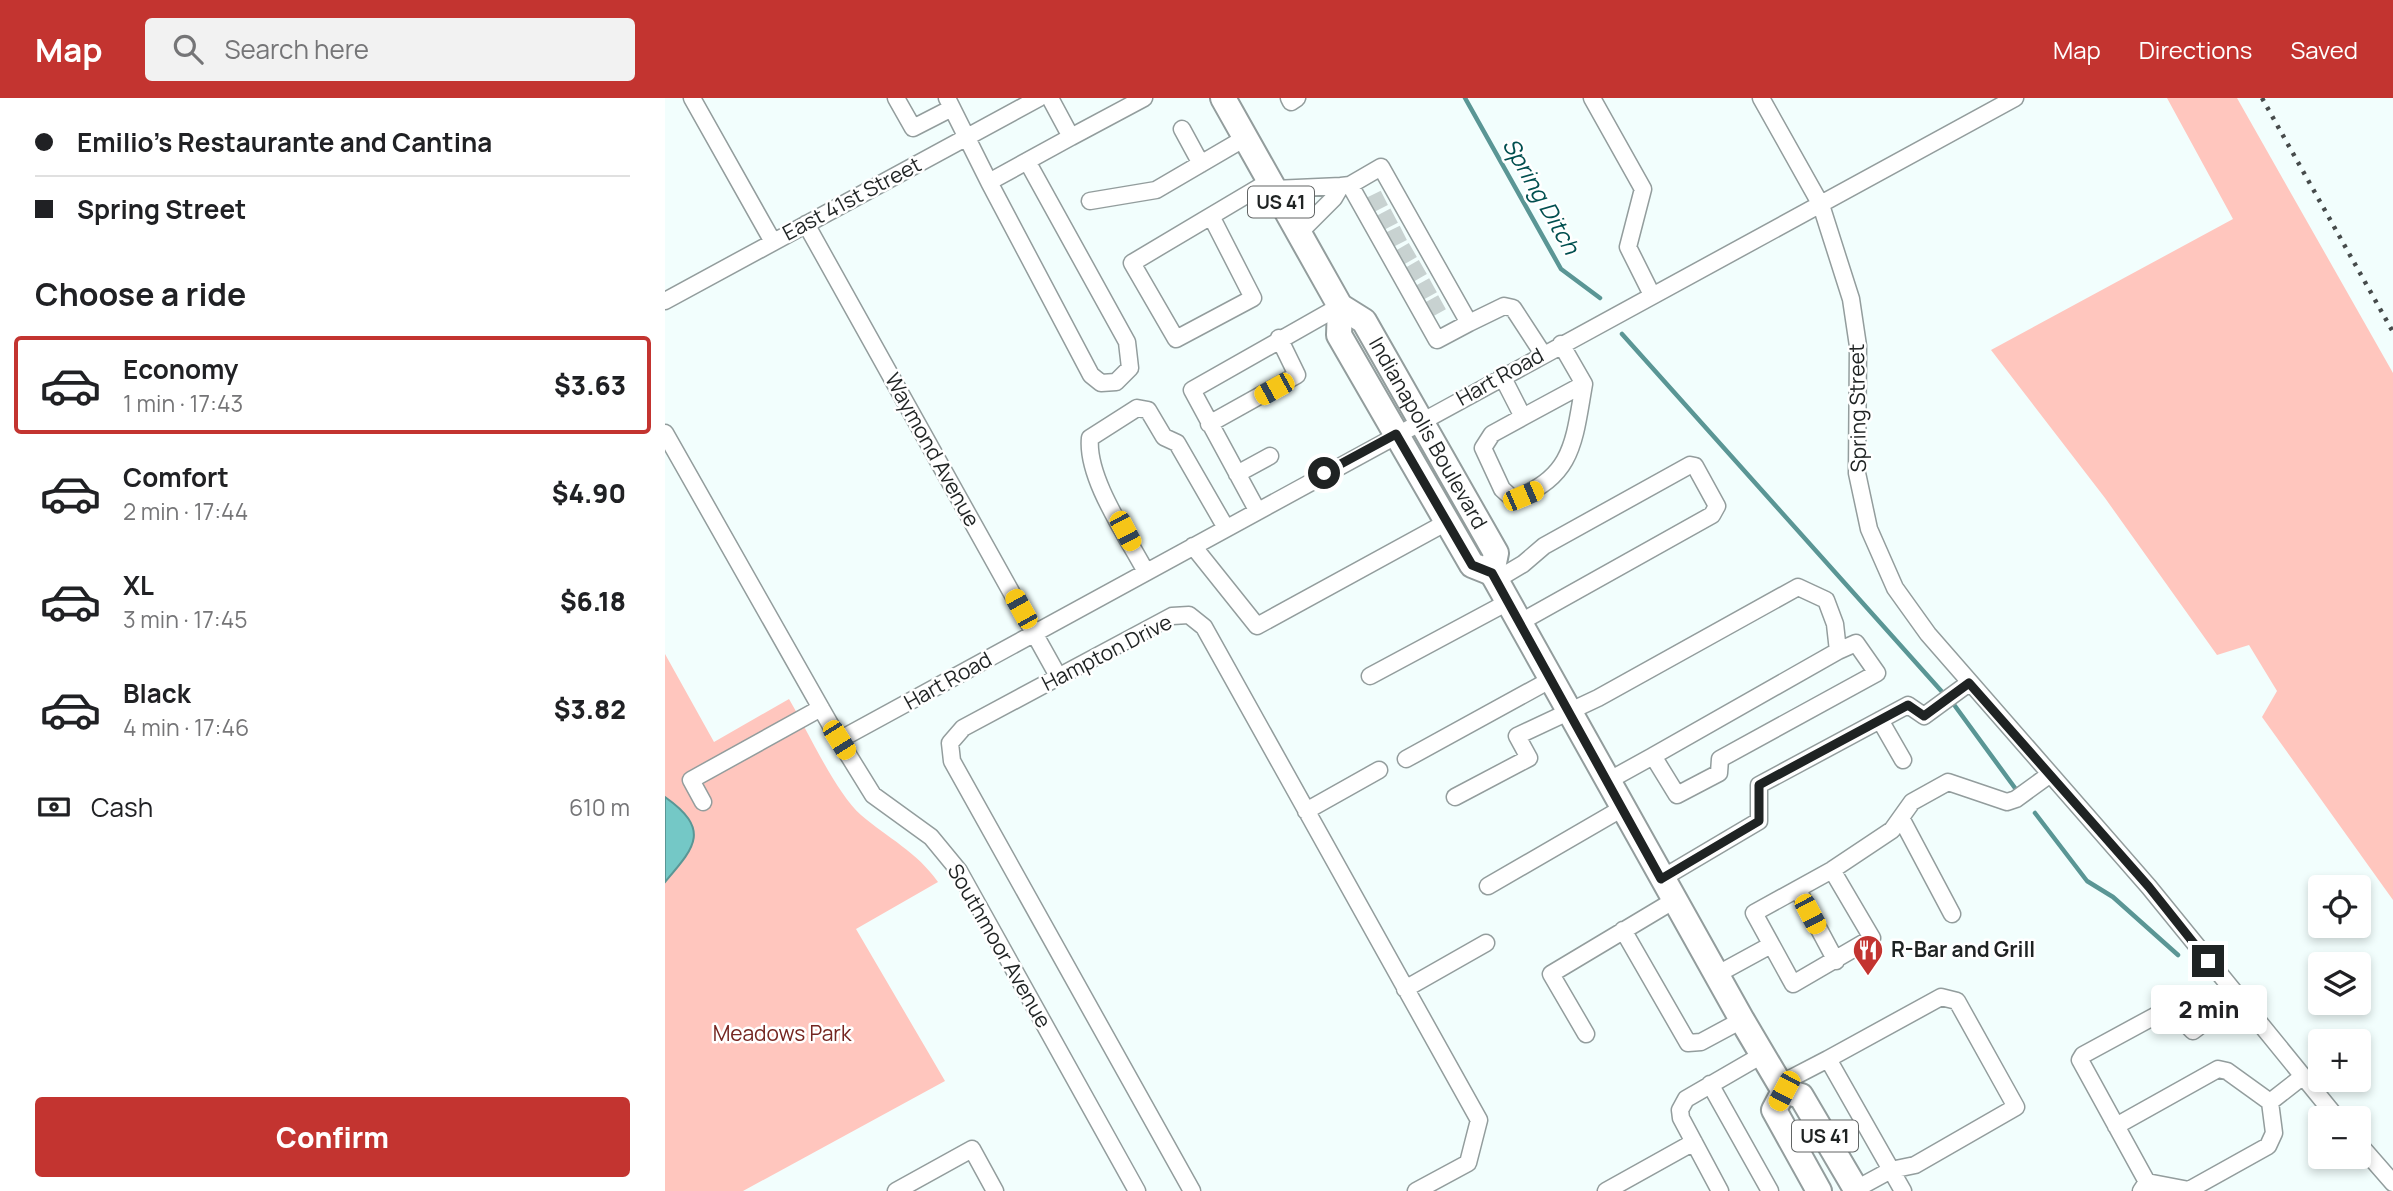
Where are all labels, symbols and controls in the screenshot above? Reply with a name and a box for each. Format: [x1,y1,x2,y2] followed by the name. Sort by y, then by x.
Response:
[145,18,635,81] search box
[35,27,103,72] text: Map
[169,30,207,68] icon: search
[225,31,369,67] text: Search here
[2053,33,2101,66] text: Map
[2139,33,2252,66] text: Directions
[2290,33,2358,66] text: Saved
[77,124,492,160] text: Emilio's Restaurante and Cantina
[1496,132,1589,261] water label: Spring Ditch
[777,150,926,246] street label: East 41st Street
[1248,186,1314,218] road number: US 41
[77,191,246,227] text: Spring Street
[35,272,246,316] text: Choose a ride
[1363,332,1494,534] street label: Indianapolis Boulevard
[1451,341,1548,412] street label: Hart Road
[1842,343,1872,473] street label: Spring Street
[123,351,238,387] text: Economy
[39,354,102,417] icon: car
[554,367,626,403] text: $3.63
[879,368,987,531] street label: Waymond Avenue
[1251,370,1298,408] car
[123,387,243,419] text: 1 min · 17:43
[1308,457,1340,489] route start
[123,459,229,495] text: Comfort
[39,462,102,525] icon: car
[552,475,626,511] text: $4.90
[1500,478,1547,514] car
[123,495,248,527] text: 2 min · 17:44
[1106,508,1145,554] car
[123,567,154,603] text: XL
[39,570,102,633] icon: car
[560,583,626,619] text: $6.18
[1002,586,1041,632] car
[123,603,248,635] text: 3 min · 17:45
[1037,607,1176,697] street label: Hampton Drive
[899,645,996,716] street label: Hart Road
[123,675,191,711] text: Black
[39,678,102,741] icon: car
[554,691,626,727] text: $3.82
[123,711,249,743] text: 4 min · 17:46
[819,717,860,763] car
[35,788,73,826] icon: cash
[91,789,153,825] text: Cash
[569,791,630,823] text: 610 m
[941,858,1058,1033] street label: Southmoor Avenue
[2308,875,2371,1169] map controls
[2308,875,2371,938] button: locate
[1791,891,1830,937] car
[1851,933,1885,977] restaurant icon: R-Bar and Grill
[1891,935,2035,963] place label: R-Bar and Grill
[2192,945,2224,977] route end
[2308,952,2371,1015] button: layers
[2150,986,2266,1034] callout: 2 min
[2179,993,2240,1025] text: 2 min
[713,1019,852,1047] park label: Meadows Park
[2308,1029,2371,1092] button: +
[1765,1068,1804,1114] car
[35,1097,630,1177] button: Confirm
[2308,1106,2371,1169] button: −
[1792,1120,1858,1152] road number: US 41

